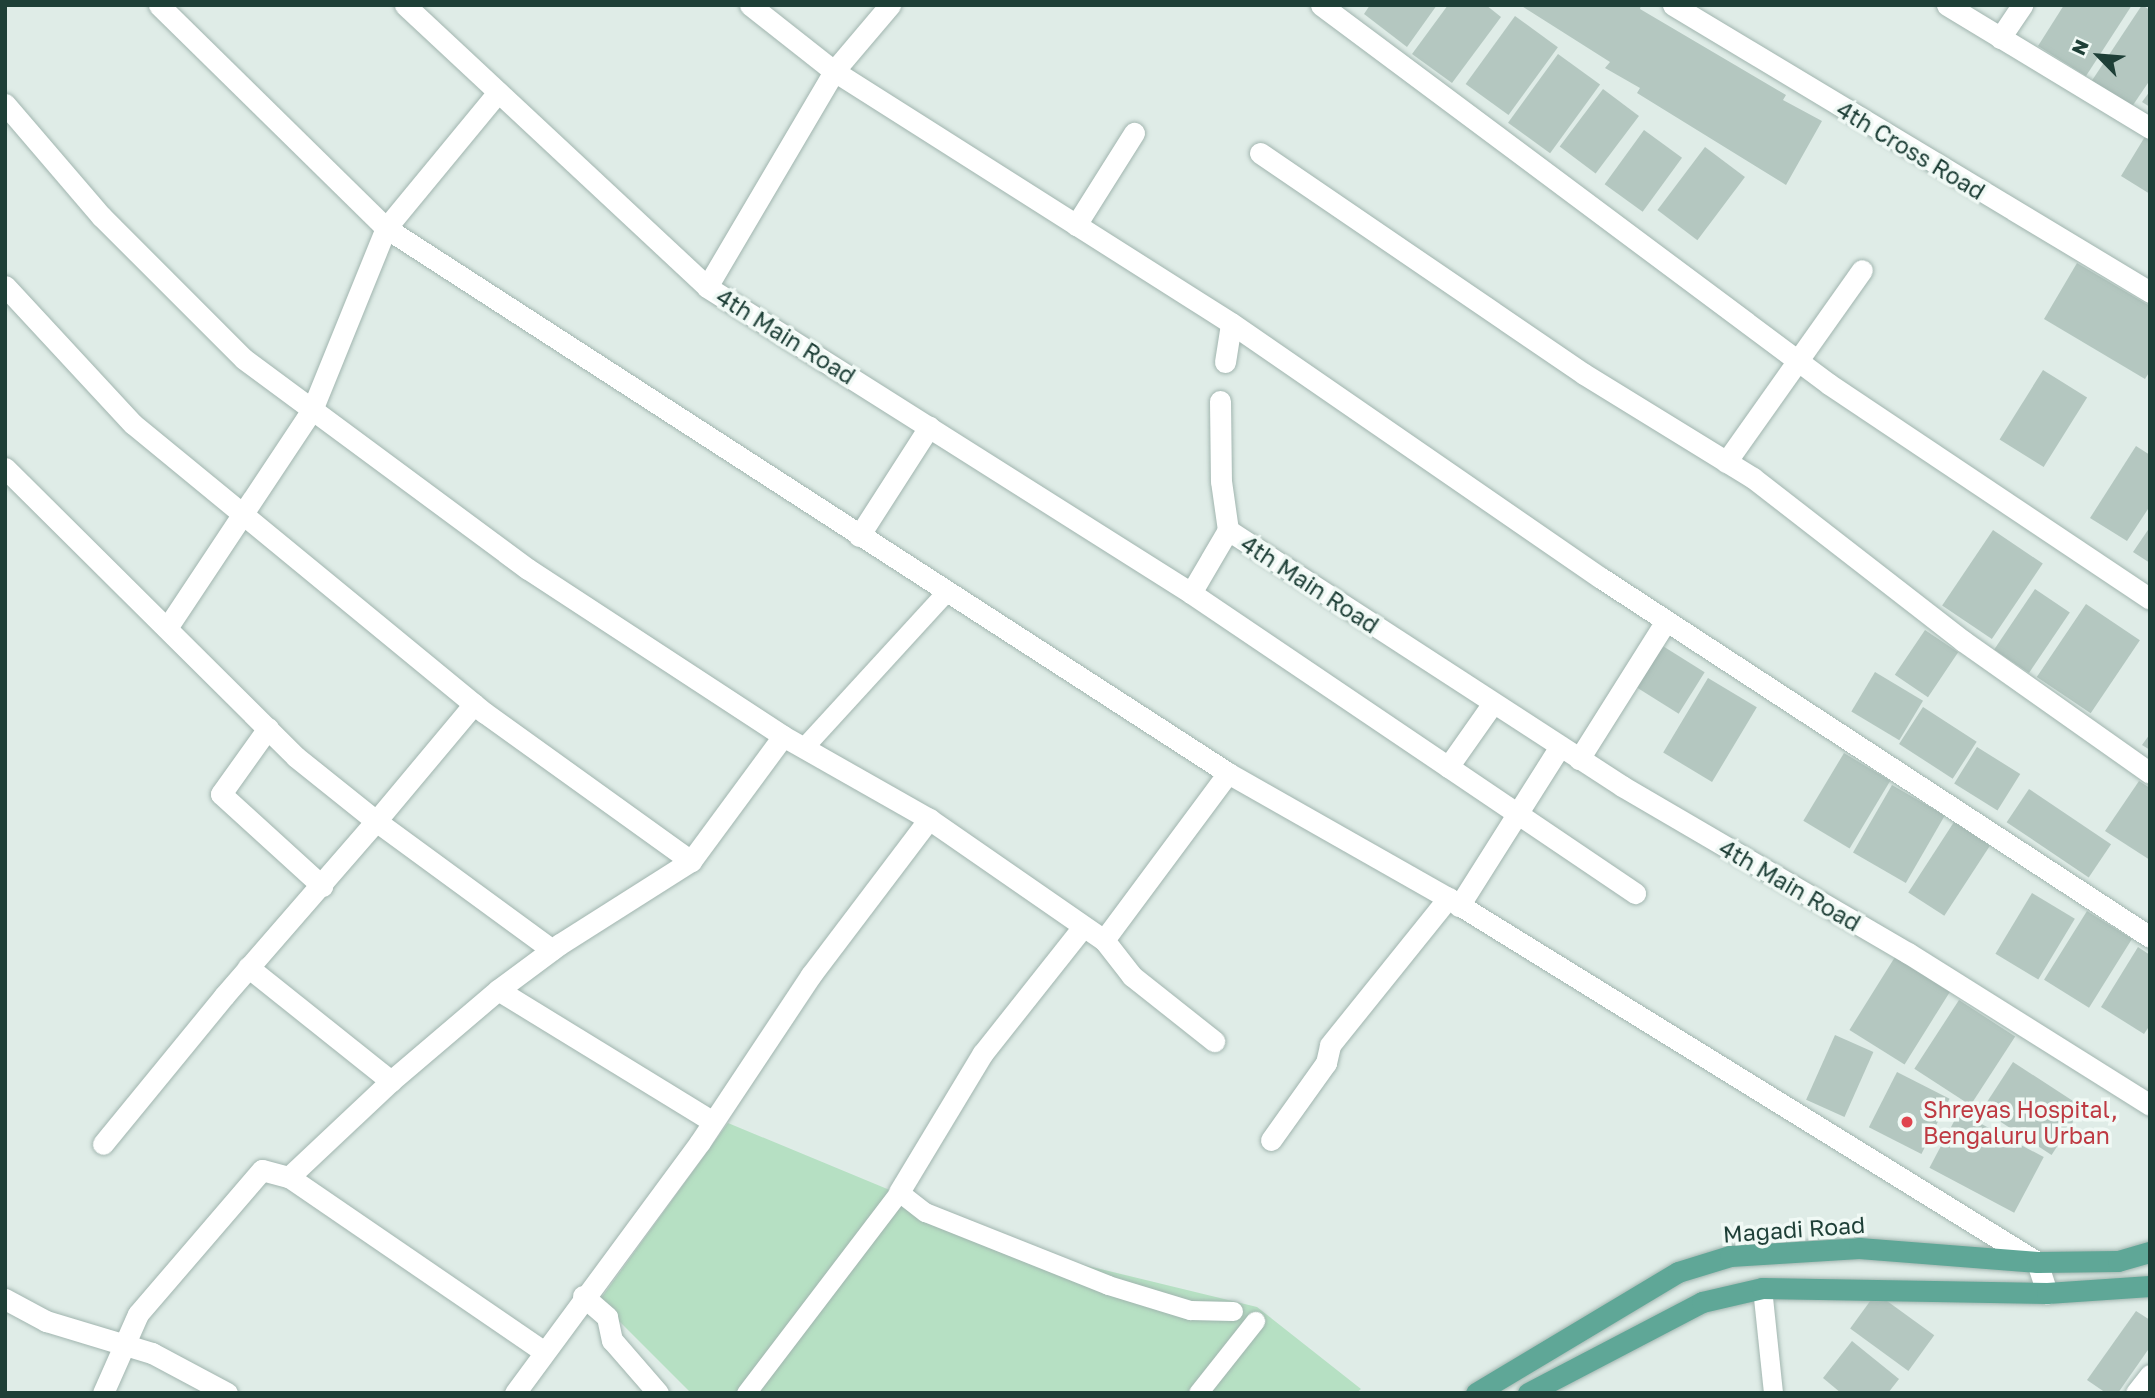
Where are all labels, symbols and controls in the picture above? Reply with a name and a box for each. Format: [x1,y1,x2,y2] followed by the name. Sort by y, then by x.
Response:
[2064,21,2134,91] north arrow
[2066,36,2093,58] text: N
[1832,95,1990,205] street label: 4th Cross Road
[712,282,860,390] street label: 4th Main Road
[1236,529,1384,639] street label: 4th Main Road
[1715,833,1865,937] street label: 4th Main Road
[1923,1095,2118,1149] place label: Shreyas Hospital, Bengaluru Urban
[1897,1112,1917,1132] marker: Shreyas Hospital, Bengaluru Urban
[1722,1210,1866,1248] street label: Magadi Road

